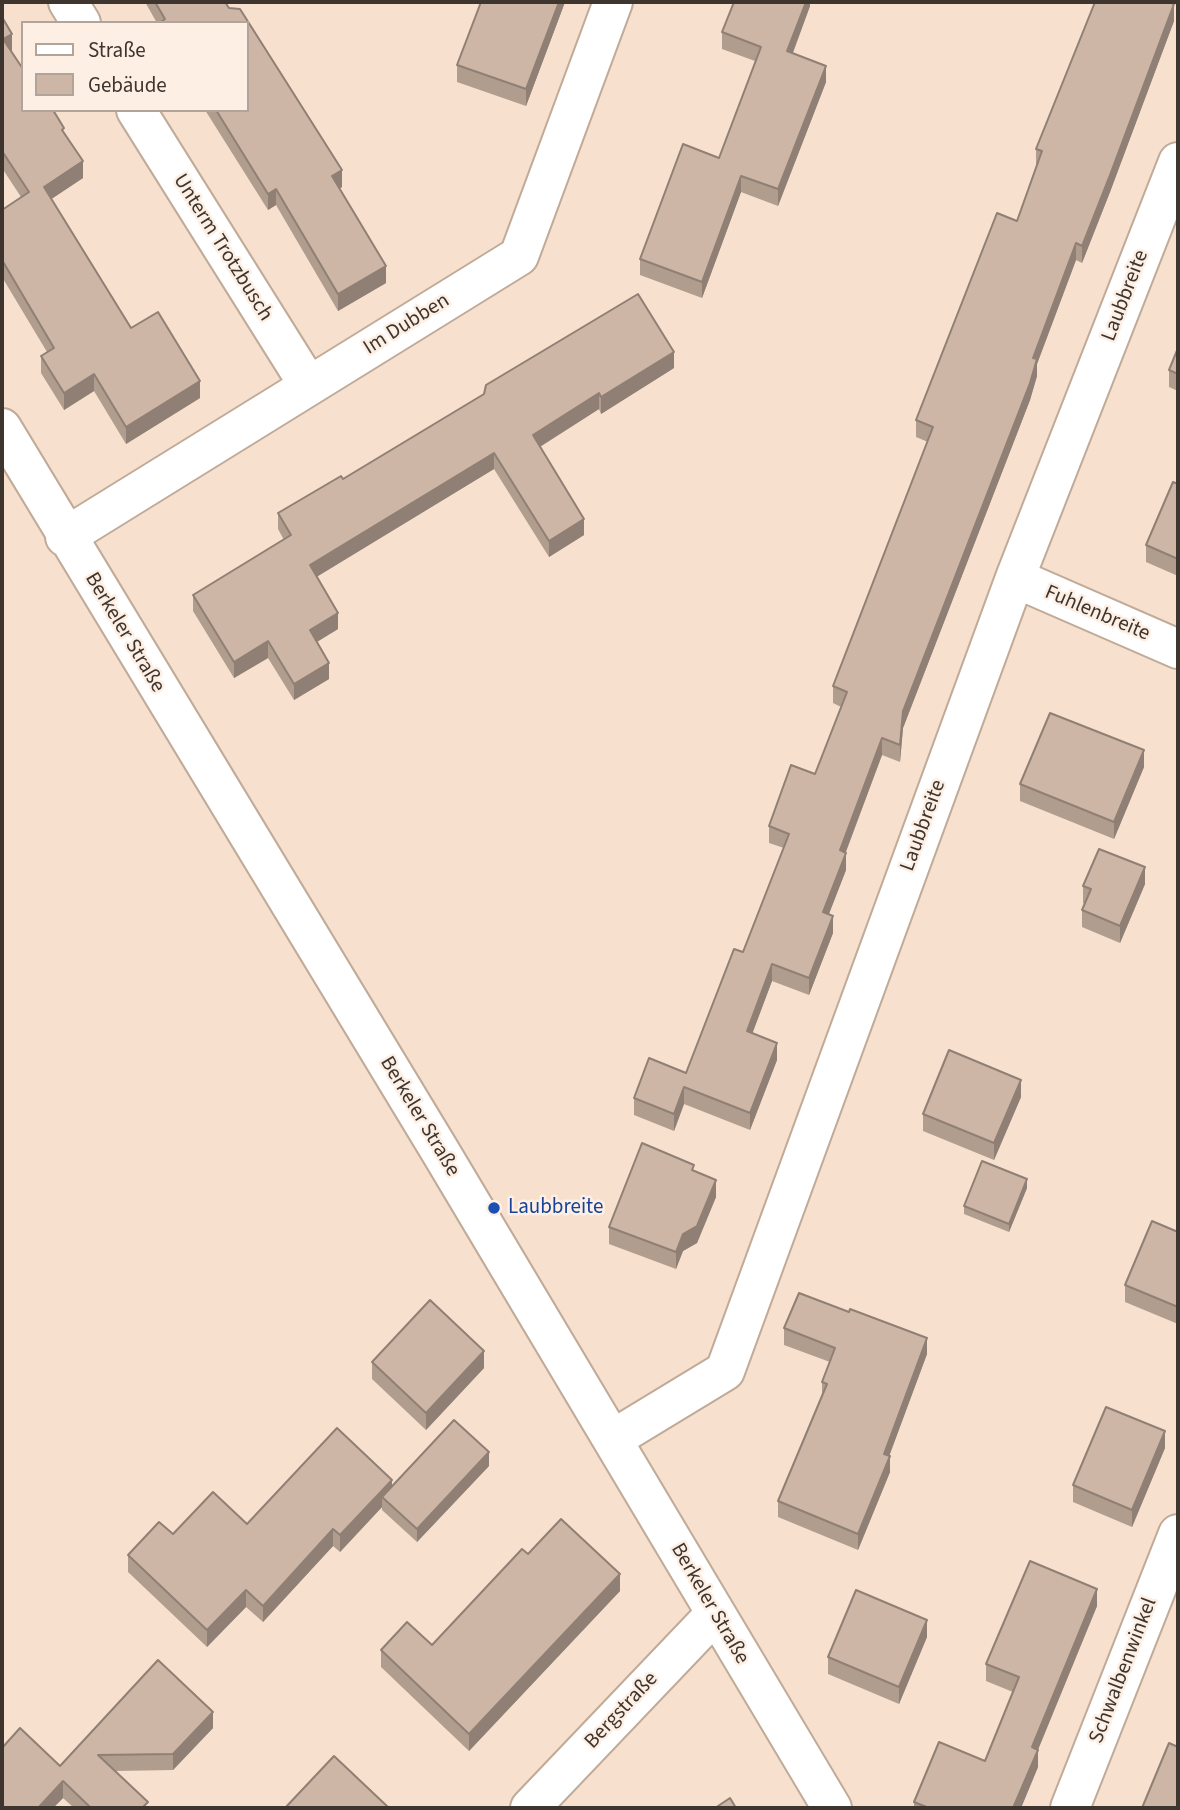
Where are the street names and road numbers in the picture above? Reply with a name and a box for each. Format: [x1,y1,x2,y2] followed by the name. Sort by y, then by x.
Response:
[167,170,277,326] street label: Unterm Trotzbusch
[1097,247,1155,345] street label: Laubbreite
[359,289,455,361] street label: Im Dubben
[78,568,170,698] street label: Berkeler Straße
[1041,581,1153,647] street label: Fuhlenbreite
[896,777,952,875] street label: Laubbreite
[373,1052,465,1182] street label: Berkeler Straße
[664,1539,754,1669] street label: Berkeler Straße
[1085,1595,1163,1747] street label: Schwalbenwinkel
[580,1667,664,1755] street label: Bergstraße

